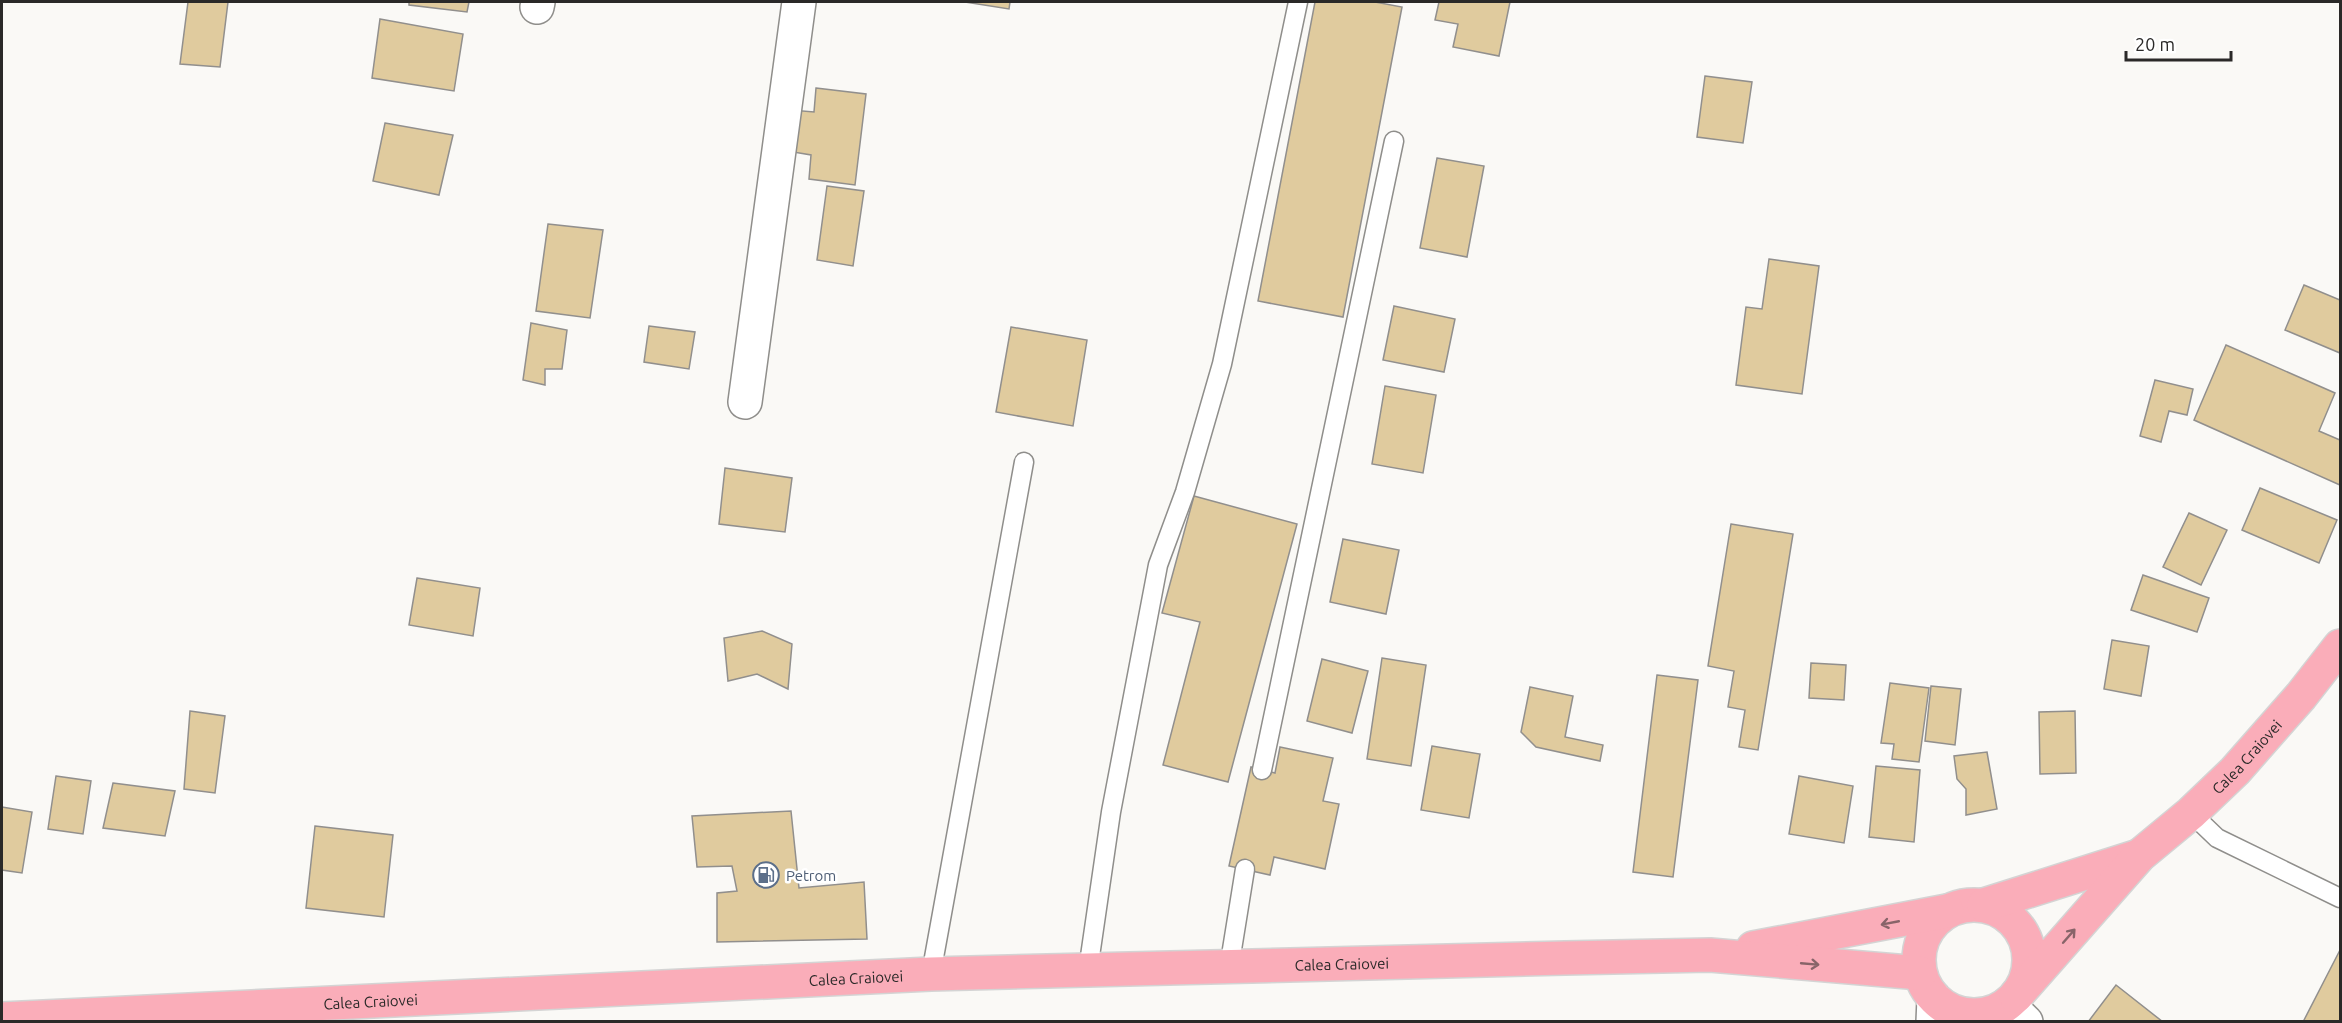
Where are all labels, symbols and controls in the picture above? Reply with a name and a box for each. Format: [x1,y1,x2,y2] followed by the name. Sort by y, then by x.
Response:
[2126,24,2231,62] scale bar
[2135,34,2175,54] text: 20 m
[2208,716,2285,797] street label: Calea Craiovei
[751,860,781,890] fuel station icon: Petrom
[786,867,836,884] place label: Petrom
[1881,918,1900,929] one-way arrow
[2062,929,2076,944] one-way arrow
[1294,954,1389,973] street label: Calea Craiovei
[1800,959,1820,970] one-way arrow
[808,967,904,988] street label: Calea Craiovei
[323,990,418,1012] street label: Calea Craiovei

